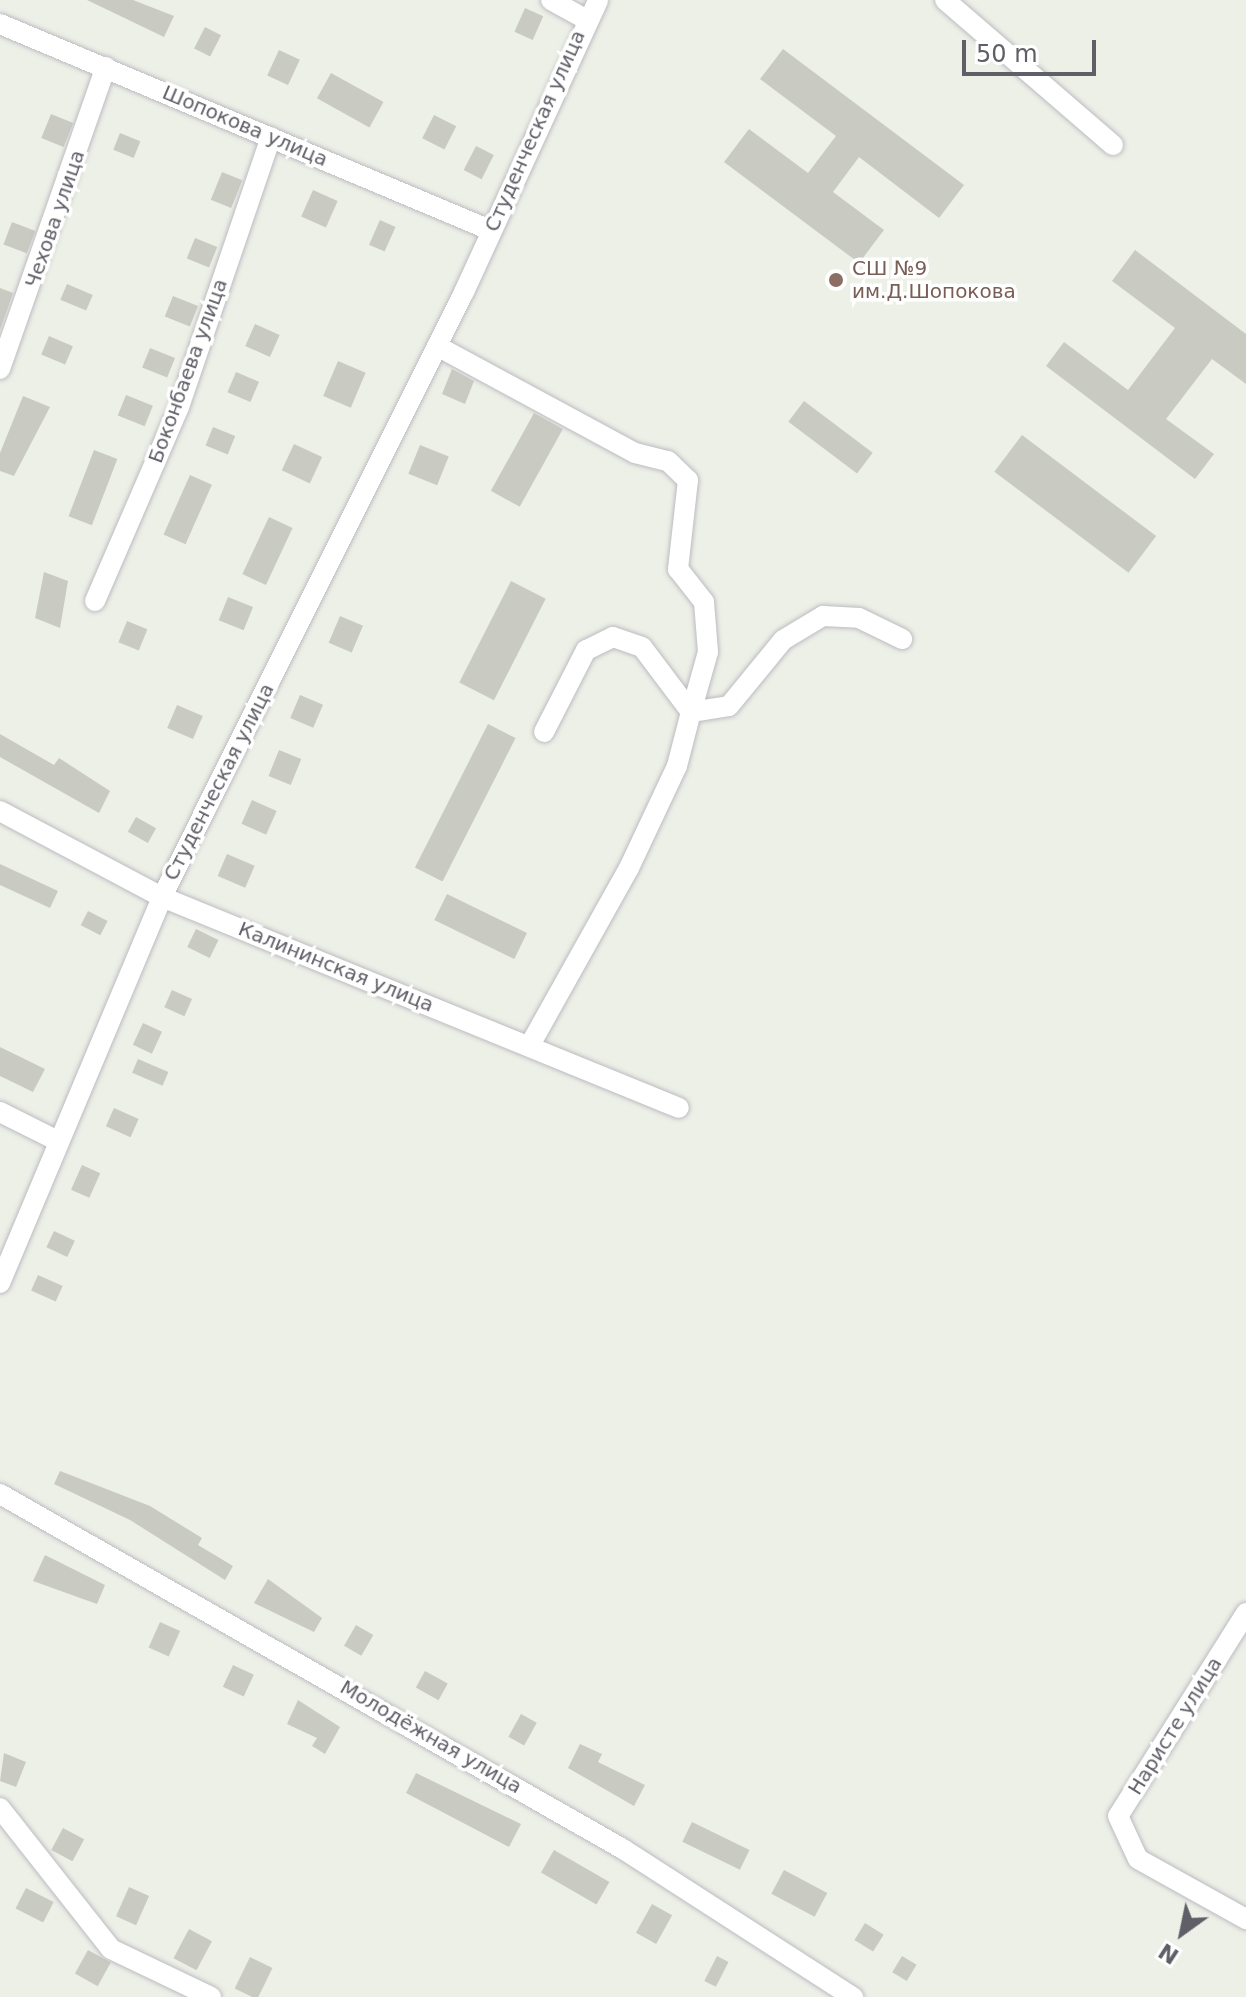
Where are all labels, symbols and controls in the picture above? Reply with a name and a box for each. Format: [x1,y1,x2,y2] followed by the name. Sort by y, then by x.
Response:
[966,24,1100,74] scale bar
[480,27,590,235] street label: Студенческая улица
[976,40,1038,68] text: 50 m
[159,80,331,172] street label: Шопокова улица
[20,147,90,291] street label: Чехова улица
[852,256,1016,303] place label: СШ №9 им.Д.Шопокова
[827,271,845,289] marker: СШ №9 им.Д.Шопокова
[144,276,232,466] street label: Боконбаева улица
[159,679,279,885] street label: Студенческая улица
[235,917,437,1017] street label: Калининская улица
[1123,1653,1227,1799] street label: Наристе улица
[336,1675,526,1799] street label: Молодёжная улица
[1142,1893,1222,1973] north arrow
[1154,1938,1183,1969] text: N

